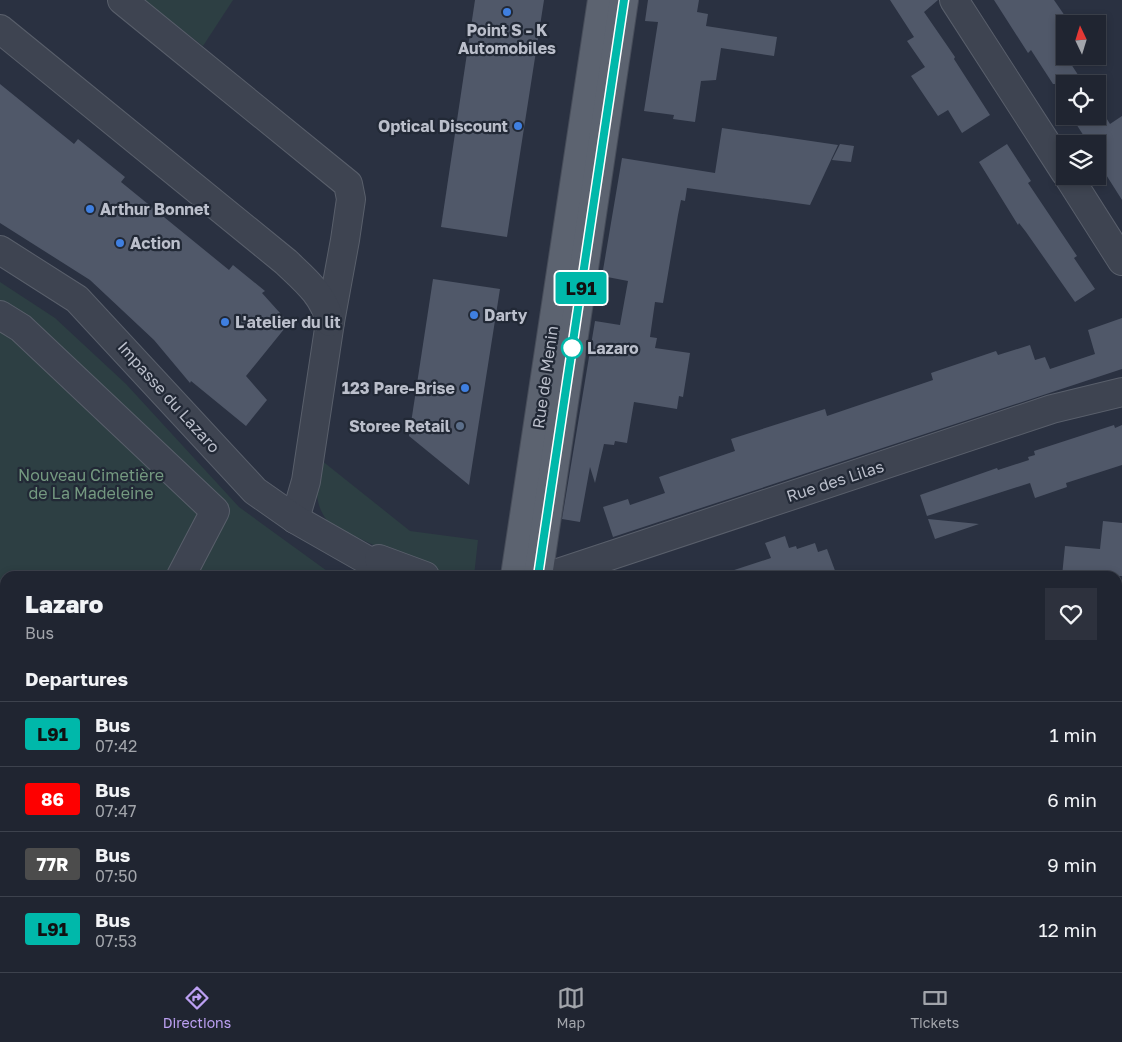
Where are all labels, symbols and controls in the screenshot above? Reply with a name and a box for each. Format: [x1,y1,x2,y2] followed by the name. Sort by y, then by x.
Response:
[501,6,513,18] marker: Point S - K Automobiles
[1056,15,1106,65] north arrow
[1056,15,1106,185] map controls
[458,20,556,58] place label: Point S - K Automobiles
[1056,75,1106,125] button: locate
[378,116,508,136] place label: Optical Discount
[512,120,524,132] marker: Optical Discount
[1056,135,1106,185] button: layers
[100,199,210,219] place label: Arthur Bonnet
[84,203,96,215] marker: Arthur Bonnet
[130,233,180,253] place label: Action
[114,237,126,249] marker: Action
[552,272,610,304] line badge: L91
[566,277,596,299] text: L91
[484,305,528,325] place label: Darty
[468,309,480,321] marker: Darty
[235,312,341,332] place label: L'atelier du lit
[219,316,231,328] marker: L'atelier du lit
[528,324,562,430] street label: Rue de Menin
[114,337,224,457] street label: Impasse du Lazaro
[561,337,583,359] marker: Lazaro
[587,338,639,358] place label: Lazaro
[342,378,455,398] place label: 123 Pare-Brise
[459,382,471,394] marker: 123 Pare-Brise
[349,416,451,436] place label: Storee Retail
[454,420,466,432] marker: Storee Retail
[784,456,886,506] street label: Rue des Lilas
[18,465,164,503] park label: Nouveau Cimetière de La Madeleine
[1045,588,1097,640] button: heart
[25,589,103,618] text: Lazaro
[25,623,54,643] text: Bus
[25,667,128,690] text: Departures
[95,713,130,736] text: Bus
[37,723,68,745] text: L91
[1049,723,1097,746] text: 1 min
[95,736,137,756] text: 07:42
[95,778,130,801] text: Bus
[41,788,64,810] text: 86
[1047,788,1097,811] text: 6 min
[95,801,136,821] text: 07:47
[95,843,130,866] text: Bus
[36,853,69,875] text: 77R
[1047,853,1097,876] text: 9 min
[95,866,137,886] text: 07:50
[95,908,130,931] text: Bus
[37,918,68,940] text: L91
[1038,918,1097,941] text: 12 min
[95,931,137,951] text: 07:53
[163,984,231,1031] tab: Directions
[556,984,585,1031] tab: Map
[910,984,959,1031] tab: Tickets

